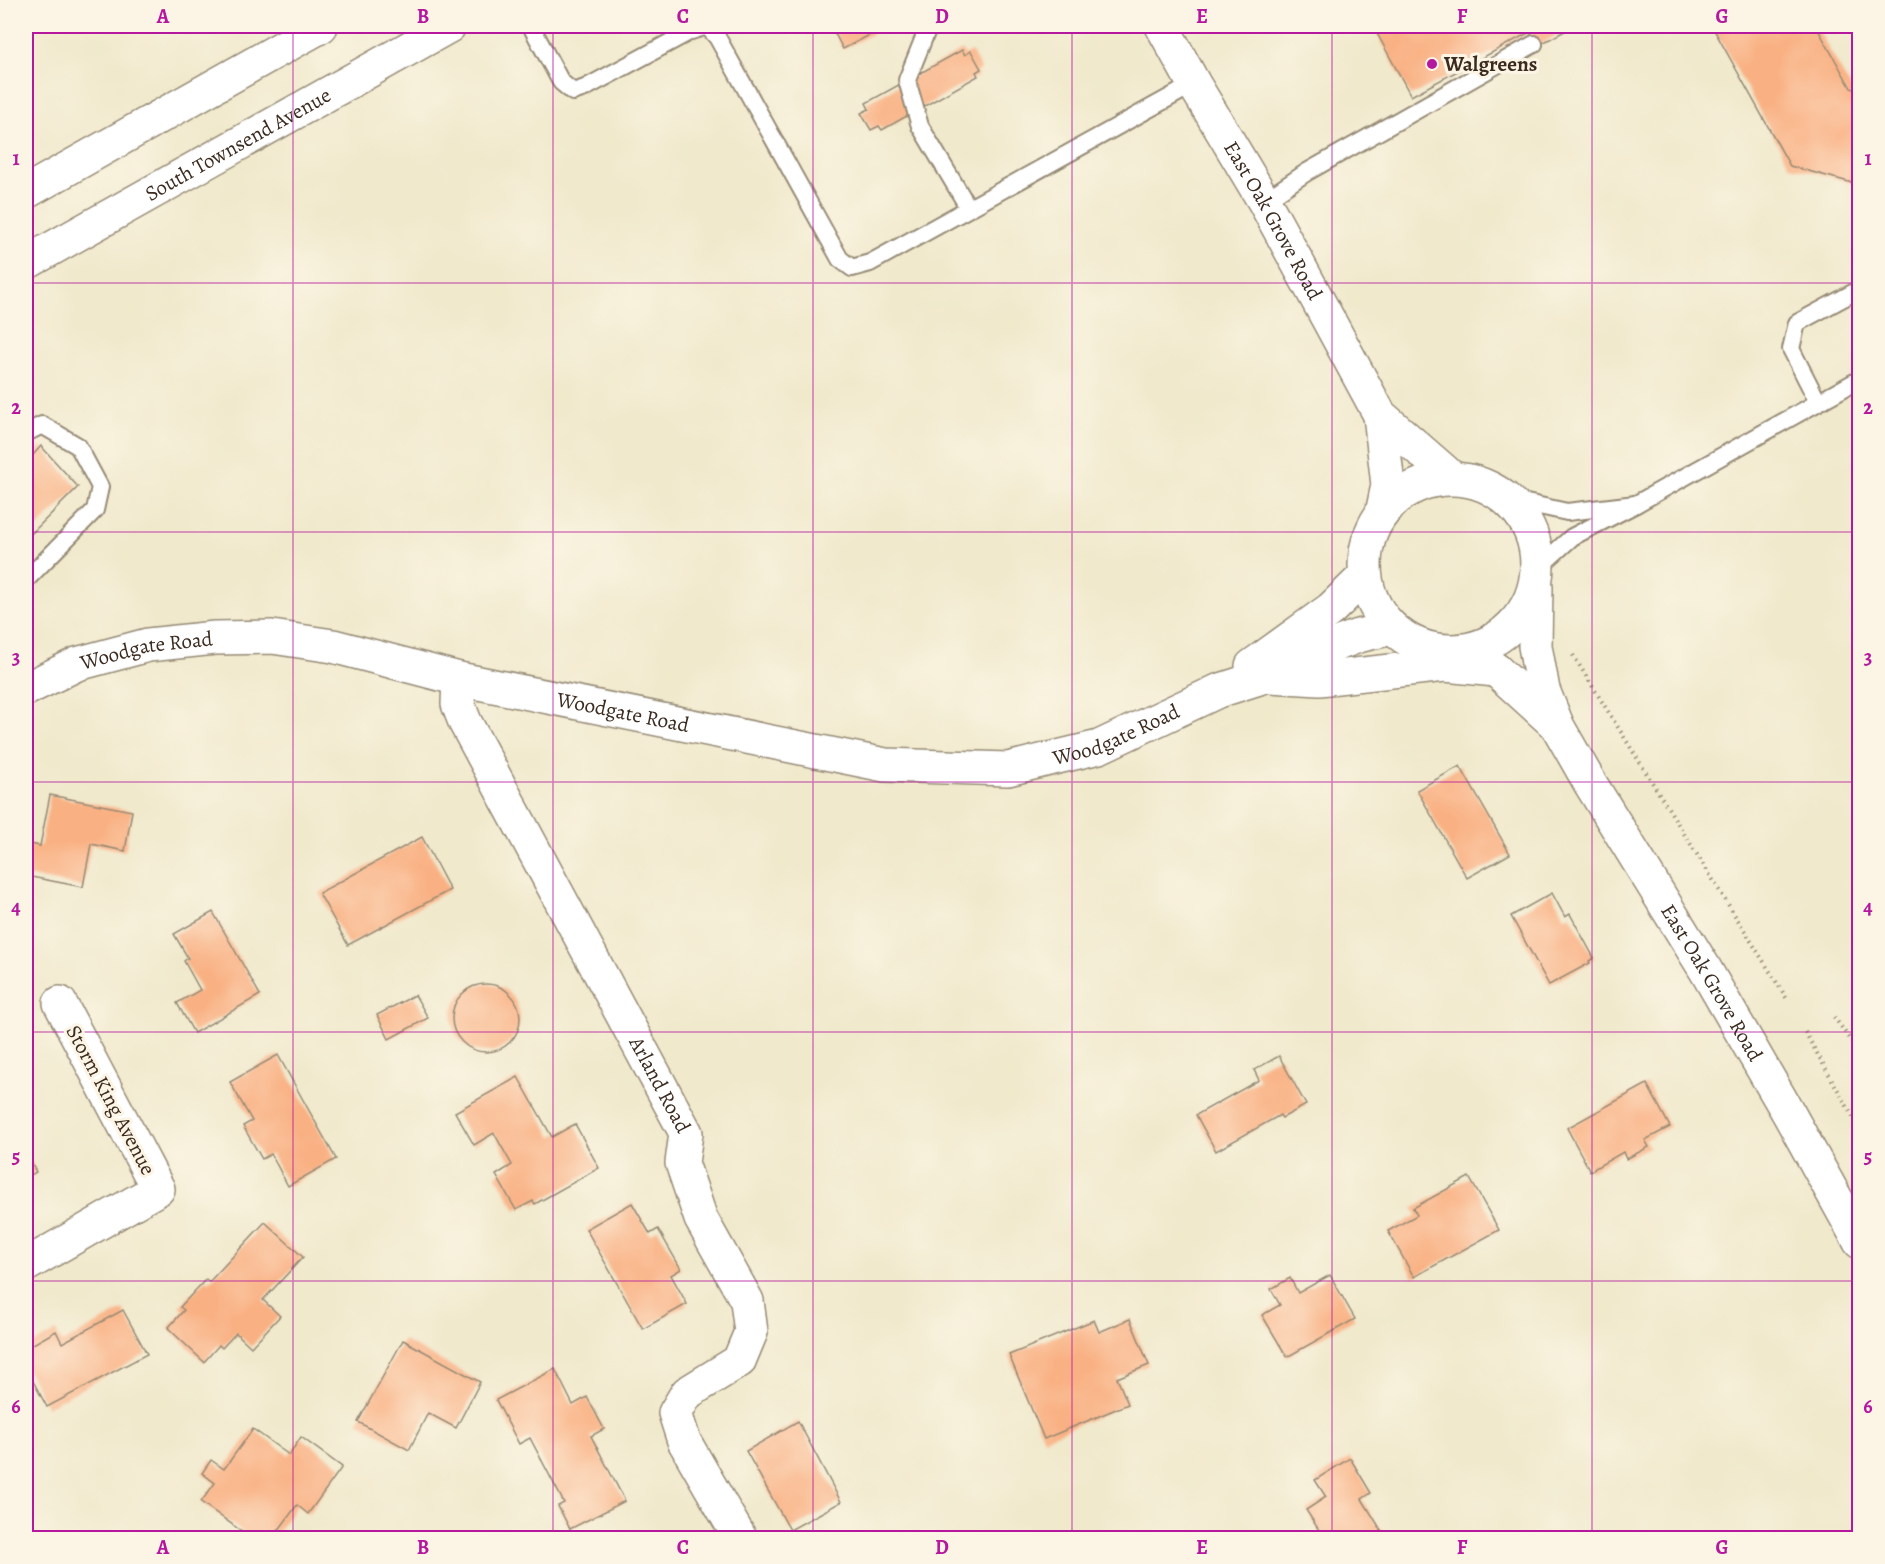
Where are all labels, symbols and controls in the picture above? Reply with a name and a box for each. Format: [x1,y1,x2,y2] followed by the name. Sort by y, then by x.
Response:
[156,3,170,30] text: A
[417,3,429,30] text: B
[677,3,689,30] text: C
[935,3,949,30] text: D
[1196,3,1208,30] text: E
[1457,3,1468,30] text: F
[1715,3,1729,30] text: G
[1443,50,1537,78] place label: Walgreens
[1425,57,1439,71] marker: Walgreens
[140,81,336,208] street label: South Townsend Avenue
[1217,136,1329,305] street label: East Oak Grove Road
[12,145,20,172] text: 1
[1864,145,1872,172] text: 1
[11,394,21,421] text: 2
[1863,394,1873,421] text: 2
[76,624,215,677] street label: Woodgate Road
[12,644,20,671] text: 3
[1864,644,1872,671] text: 3
[553,685,693,739] street label: Woodgate Road
[1049,697,1185,772] street label: Woodgate Road
[11,894,21,921] text: 4
[1863,894,1873,921] text: 4
[1654,899,1770,1067] street label: East Oak Grove Road
[60,1020,162,1180] street label: Storm King Avenue
[622,1031,698,1138] street label: Arland Road
[12,1143,20,1170] text: 5
[1864,1143,1872,1170] text: 5
[11,1393,21,1420] text: 6
[1863,1393,1873,1420] text: 6
[156,1534,170,1561] text: A
[417,1534,429,1561] text: B
[677,1534,689,1561] text: C
[935,1534,949,1561] text: D
[1196,1534,1208,1561] text: E
[1457,1534,1468,1561] text: F
[1715,1534,1729,1561] text: G

